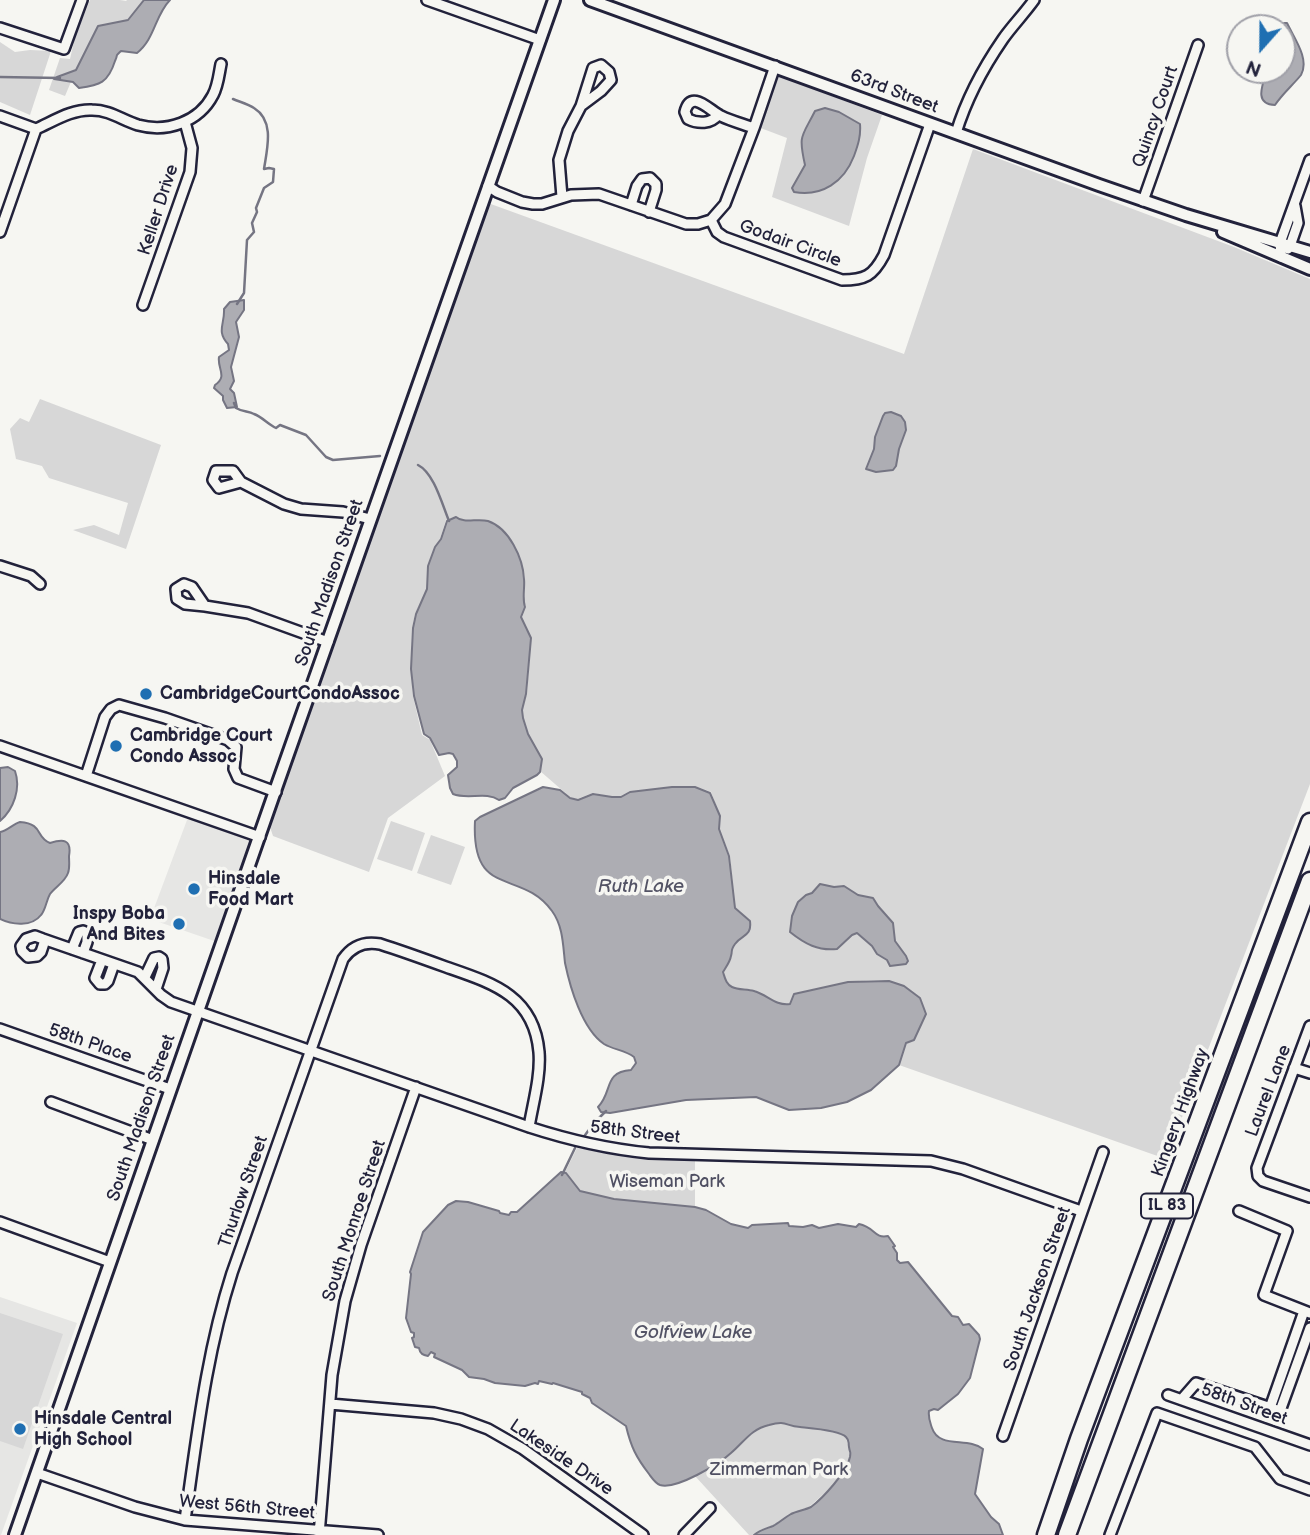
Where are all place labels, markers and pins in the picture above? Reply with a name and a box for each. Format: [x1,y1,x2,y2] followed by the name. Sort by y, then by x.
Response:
[160,683,400,705] place label: CambridgeCourtCondoAssoc
[138,686,154,702] marker: CambridgeCourtCondoAssoc
[130,725,273,768] place label: Cambridge Court Condo Assoc
[108,738,124,754] marker: Cambridge Court Condo Assoc
[208,868,294,910] place label: Hinsdale Food Mart
[186,881,202,897] marker: Hinsdale Food Mart
[73,903,165,946] place label: Inspy Boba And Bites
[171,916,187,932] marker: Inspy Boba And Bites
[34,1408,172,1450] place label: Hinsdale Central High School
[12,1421,28,1437] marker: Hinsdale Central High School

